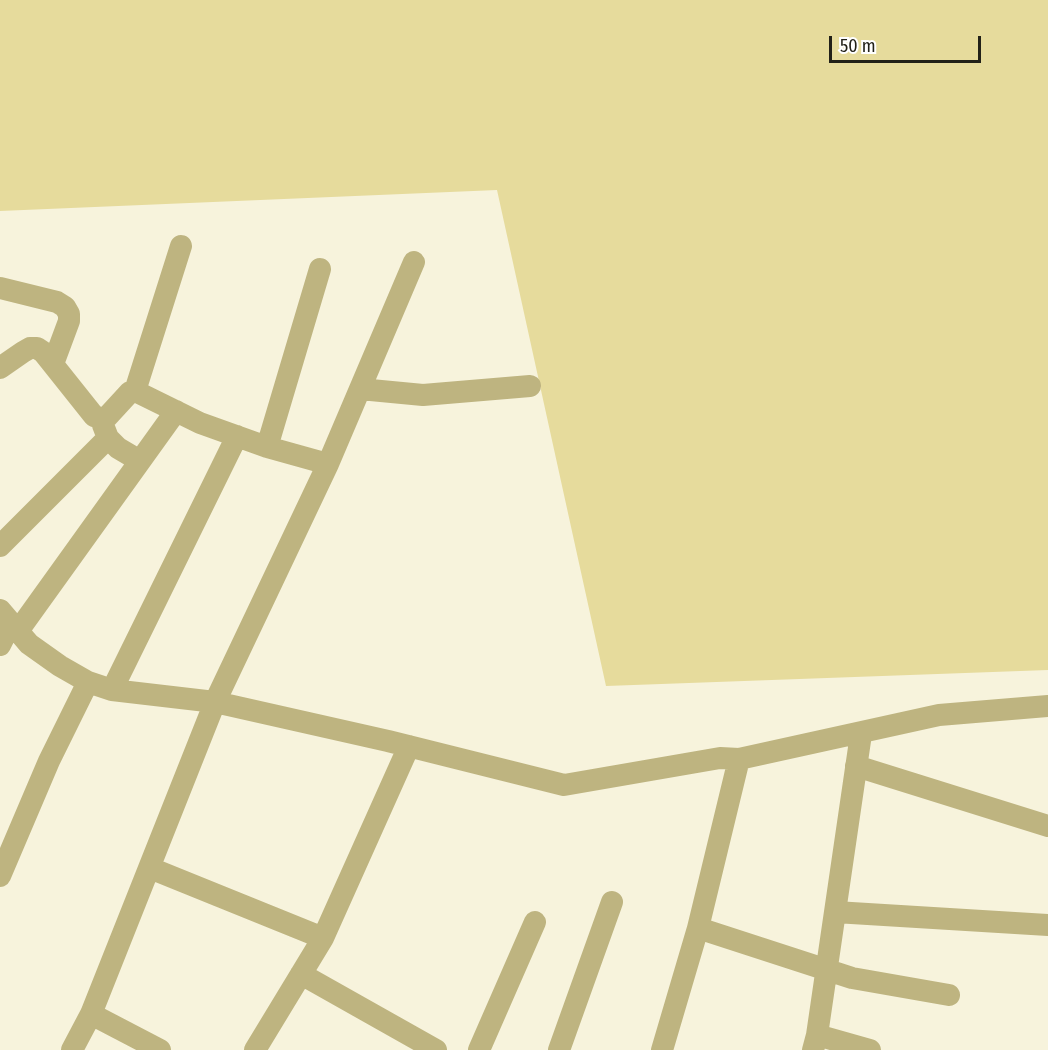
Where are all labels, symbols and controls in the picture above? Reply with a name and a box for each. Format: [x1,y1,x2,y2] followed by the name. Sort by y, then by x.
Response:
[832,24,984,62] scale bar
[840,35,876,57] text: 50 m

